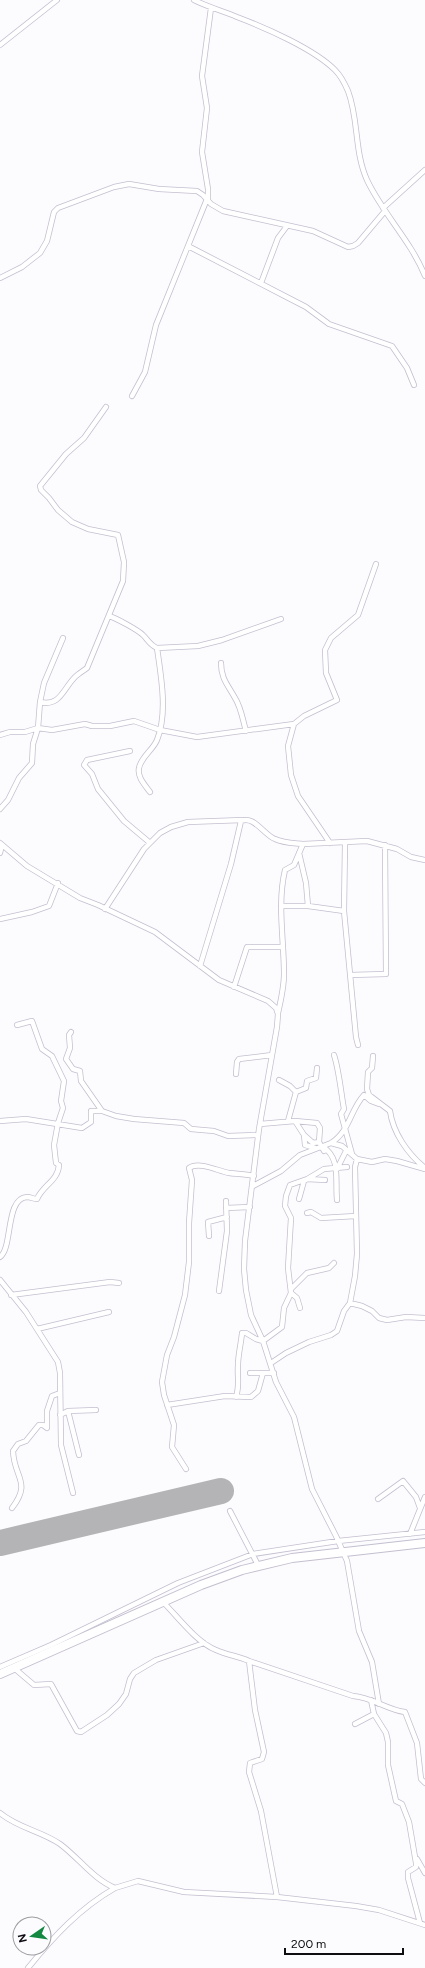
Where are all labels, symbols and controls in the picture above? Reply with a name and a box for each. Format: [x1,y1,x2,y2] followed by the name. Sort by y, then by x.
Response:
[12,1916,52,1956] north arrow
[285,1930,403,1956] scale bar
[15,1933,30,1944] text: N
[291,1937,326,1951] text: 200 m

